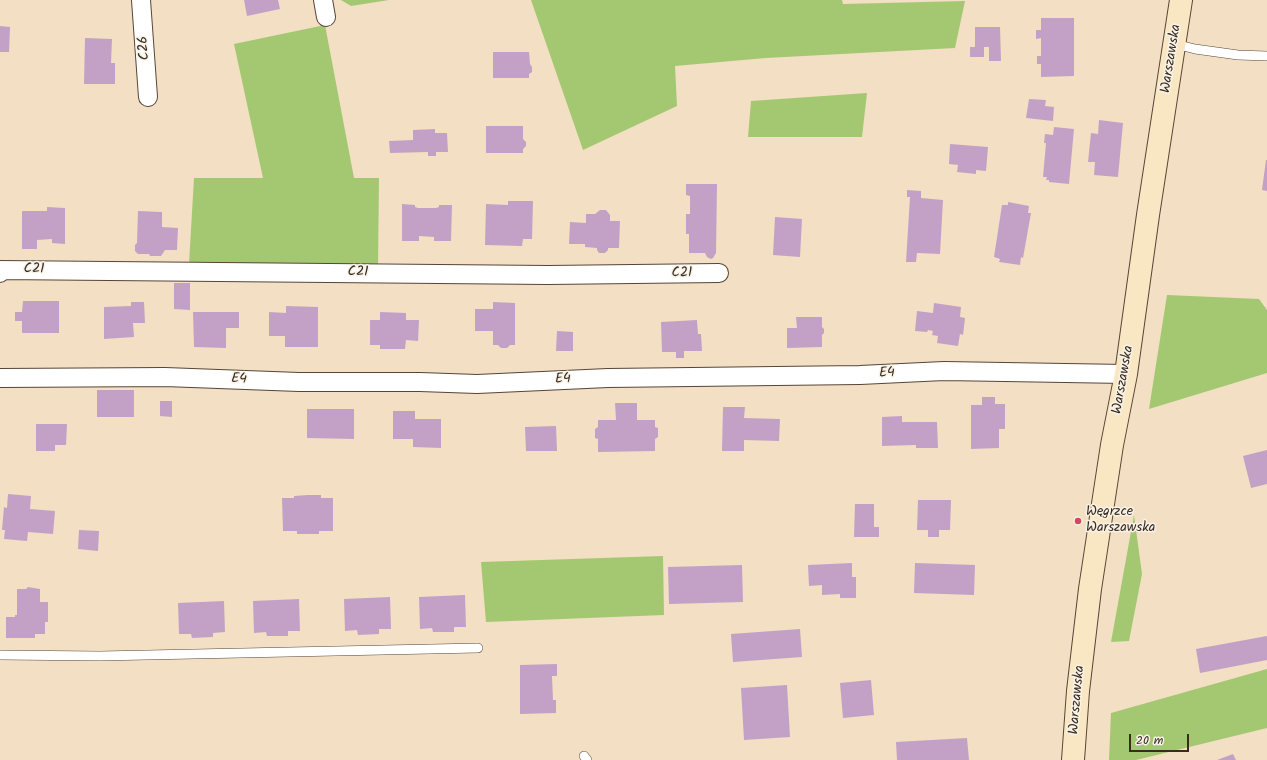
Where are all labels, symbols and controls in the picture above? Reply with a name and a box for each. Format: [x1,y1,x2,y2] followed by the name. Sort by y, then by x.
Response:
[1158,23,1186,95] street label: Warszawska
[136,35,154,61] street label: C26
[23,261,45,279] street label: C21
[347,264,369,282] street label: C21
[671,265,693,283] street label: C21
[1110,344,1138,416] street label: Warszawska
[879,365,895,383] street label: E4
[231,371,247,389] street label: E4
[555,371,571,389] street label: E4
[1086,505,1155,538] place label: Węgrzce Warszawska
[1073,516,1083,526] marker: Węgrzce Warszawska
[1067,665,1089,735] street label: Warszawska
[1131,726,1191,752] scale bar
[1136,731,1163,750] text: 20 m

